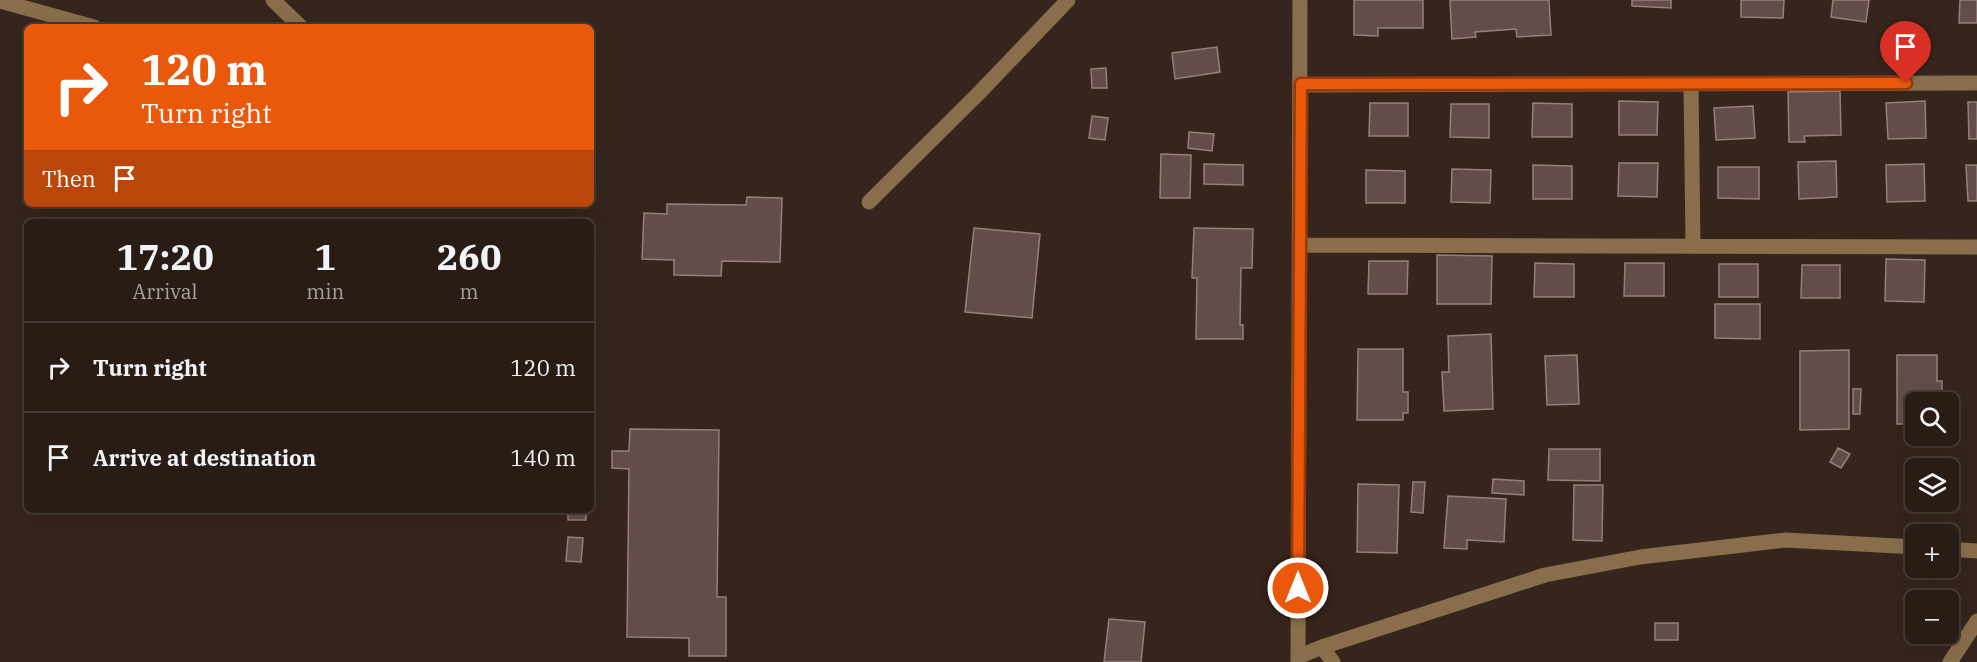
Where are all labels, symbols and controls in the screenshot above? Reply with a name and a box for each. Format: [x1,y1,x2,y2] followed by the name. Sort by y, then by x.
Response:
[1880,21,1931,83] pin
[1889,30,1922,63] icon: arrive
[141,42,267,97] text: 120 m
[42,48,120,126] icon: right
[141,95,272,130] text: Turn right
[108,162,141,195] icon: arrive
[42,164,96,193] text: Then
[116,233,214,280] text: 17:20
[314,233,336,280] text: 1
[437,233,502,280] text: 260
[133,278,198,305] text: Arrival
[306,278,344,305] text: min
[460,278,479,305] text: m
[42,351,75,384] icon: right
[93,353,207,382] text: Turn right
[510,353,576,382] text: 120 m
[1905,392,1959,644] map controls
[1905,392,1959,446] button: search
[42,441,75,474] icon: arrive
[93,443,316,472] text: Arrive at destination
[510,443,576,472] text: 140 m
[1905,458,1959,512] button: layers
[1905,524,1959,578] button: +
[1266,556,1330,620] position arrow
[1905,590,1959,644] button: −

